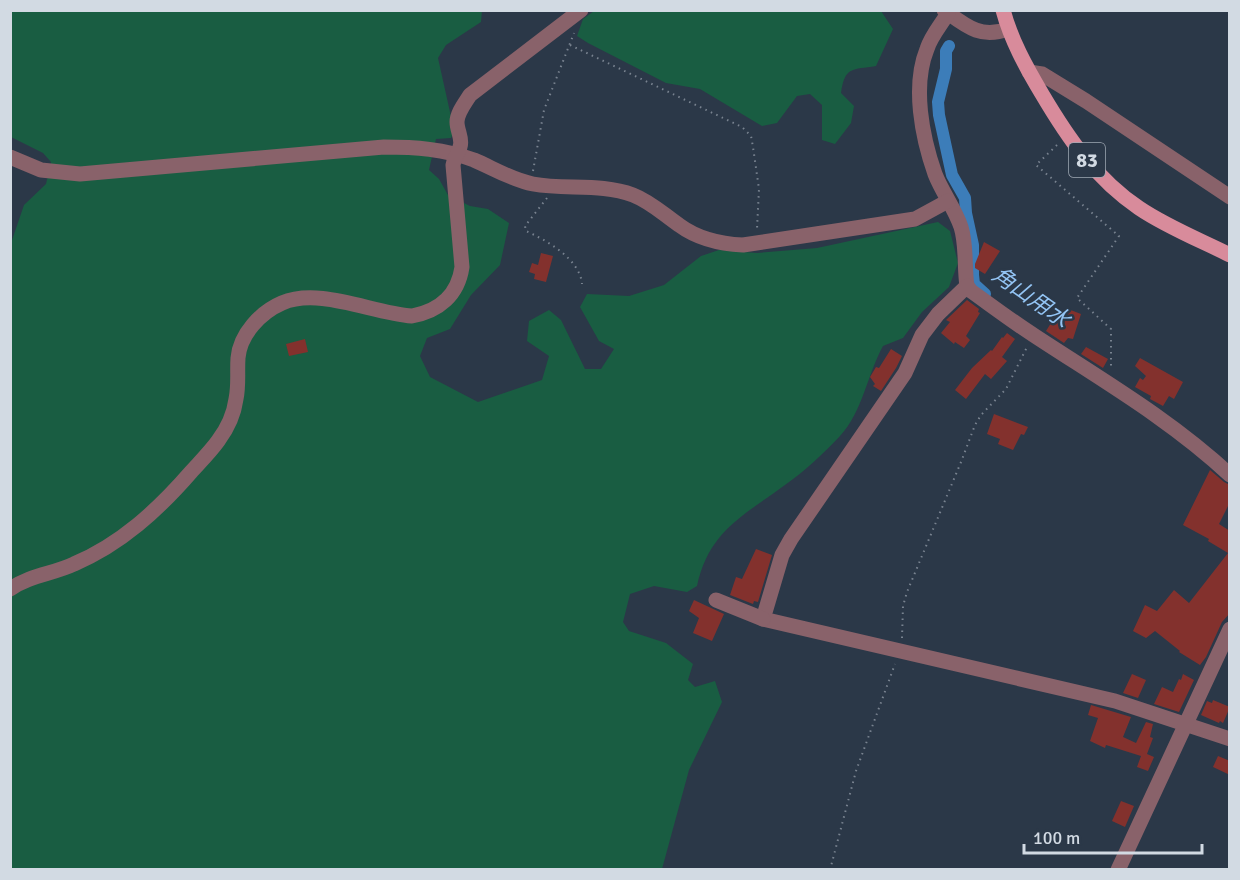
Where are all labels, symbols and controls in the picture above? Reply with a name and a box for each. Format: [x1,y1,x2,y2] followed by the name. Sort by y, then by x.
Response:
[1069,143,1105,177] road number: 83
[987,261,1076,334] water label: 角山用水
[1024,817,1202,855] scale bar
[1033,827,1080,849] text: 100 m

